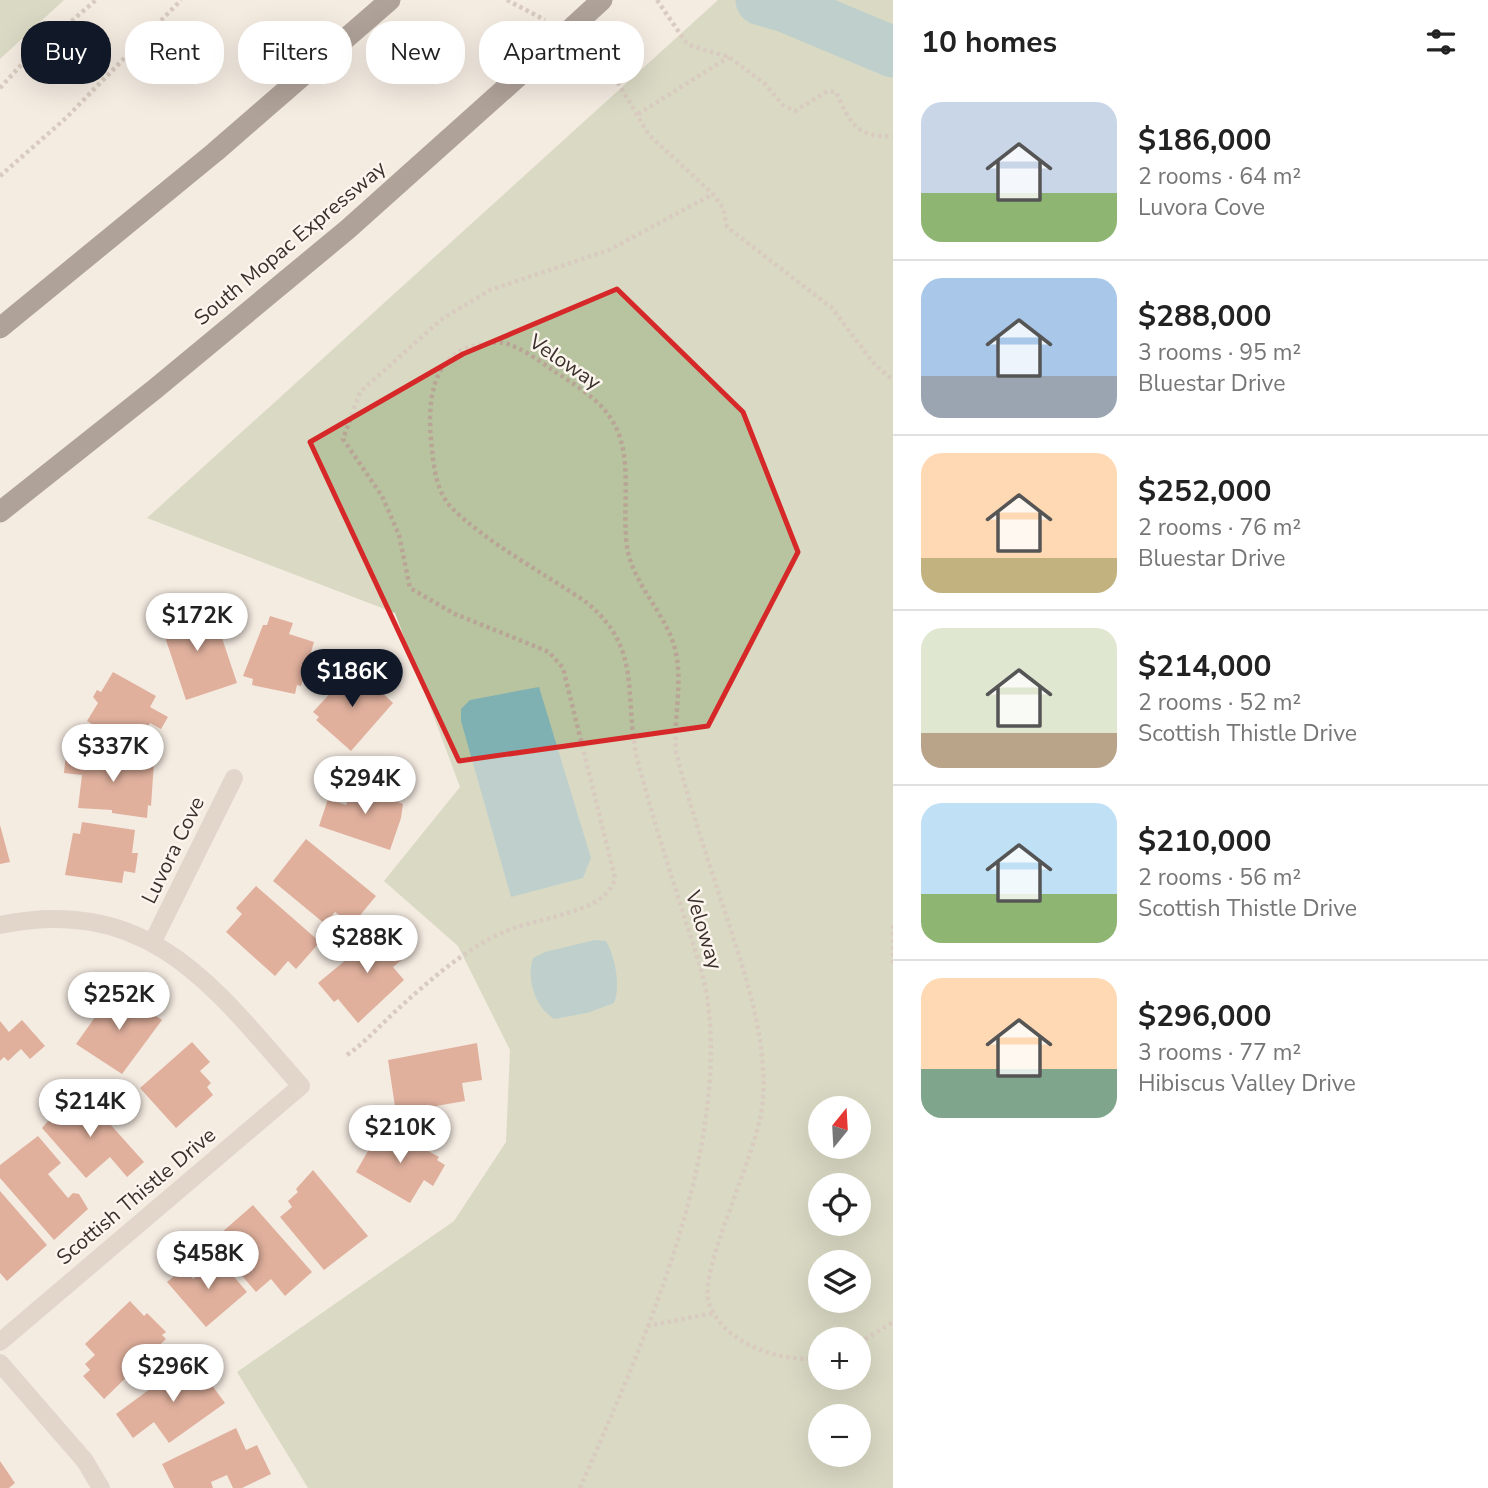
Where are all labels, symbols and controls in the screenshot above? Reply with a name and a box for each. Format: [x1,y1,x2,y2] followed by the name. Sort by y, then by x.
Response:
[21,21,111,84] chip: Buy
[125,21,224,84] chip: Rent
[238,21,352,84] chip: Filters
[366,21,465,84] chip: New
[479,21,644,84] chip: Apartment
[921,22,1057,63] text: 10 homes
[1422,23,1460,61] icon: filters
[1138,120,1271,161] text: $186,000
[977,130,1061,214] icon: home
[188,154,392,332] street label: South Mopac Expressway
[1138,161,1301,192] text: 2 rooms · 64 m²
[1138,192,1265,223] text: Luvora Cove
[1138,296,1271,337] text: $288,000
[977,306,1061,390] icon: home
[523,327,607,396] street label: Veloway
[1138,337,1301,368] text: 3 rooms · 95 m²
[1138,368,1285,399] text: Bluestar Drive
[1138,471,1271,512] text: $252,000
[977,481,1061,565] icon: home
[1138,512,1301,543] text: 2 rooms · 76 m²
[1138,543,1285,574] text: Bluestar Drive
[148,594,246,653] pin: $172K
[162,600,232,631] text: $172K
[1138,646,1271,687] text: $214,000
[303,650,401,709] pin: $186K
[317,656,387,687] text: $186K
[977,656,1061,740] icon: home
[1138,687,1301,718] text: 2 rooms · 52 m²
[1138,718,1357,749] text: Scottish Thistle Drive
[64,724,162,784] pin: $337K
[78,731,148,762] text: $337K
[316,756,414,816] pin: $294K
[330,763,400,794] text: $294K
[135,792,211,908] street label: Luvora Cove
[1138,821,1271,862] text: $210,000
[977,831,1061,915] icon: home
[1138,862,1301,893] text: 2 rooms · 56 m²
[678,886,729,973] street label: Veloway
[1138,893,1357,924] text: Scottish Thistle Drive
[318,916,416,975] pin: $288K
[332,922,402,953] text: $288K
[70,972,168,1032] pin: $252K
[84,979,154,1010] text: $252K
[1138,996,1271,1037] text: $296,000
[977,1006,1061,1090] icon: home
[1138,1037,1301,1068] text: 3 rooms · 77 m²
[1138,1068,1356,1099] text: Hibiscus Valley Drive
[41,1080,139,1139] pin: $214K
[55,1086,125,1117] text: $214K
[808,1096,872,1158] north arrow
[808,1096,871,1467] map controls
[351,1106,449,1165] pin: $210K
[365,1112,435,1143] text: $210K
[50,1121,222,1271] street label: Scottish Thistle Drive
[808,1173,871,1236] button: locate
[159,1232,257,1291] pin: $458K
[173,1238,243,1269] text: $458K
[808,1250,871,1313] button: layers
[808,1327,871,1390] button: +
[124,1344,222,1404] pin: $296K
[138,1351,208,1382] text: $296K
[808,1404,871,1467] button: −

